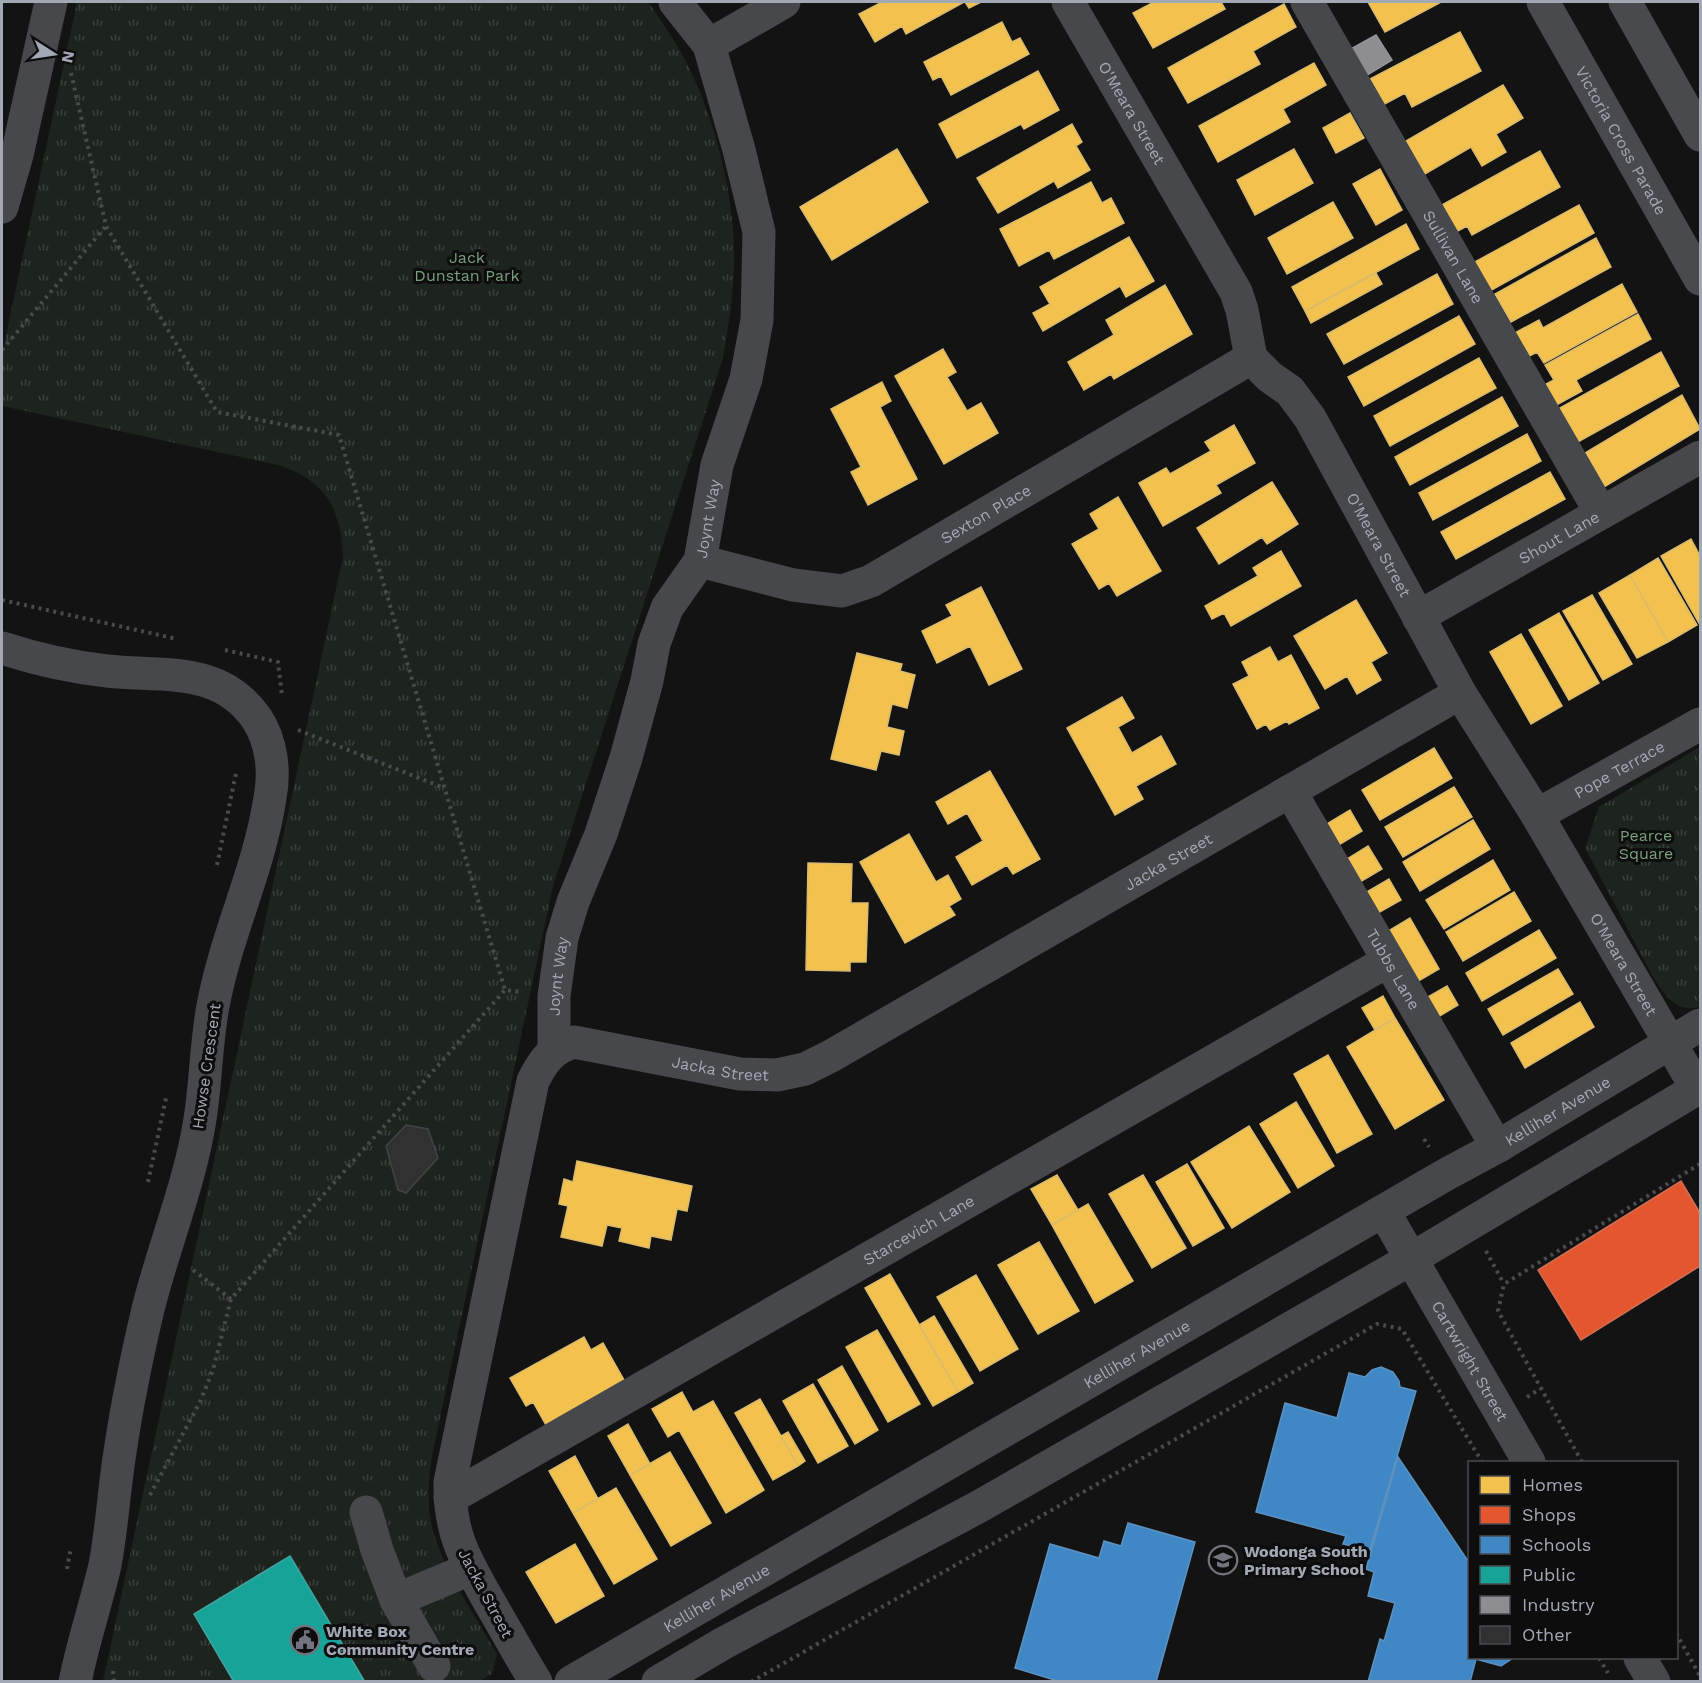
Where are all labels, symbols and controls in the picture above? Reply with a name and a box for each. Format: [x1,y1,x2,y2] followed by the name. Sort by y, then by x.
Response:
[24,24,84,84] north arrow
[58,49,79,65] text: N
[1094,58,1169,168] street label: O'Meara Street
[1571,63,1671,218] street label: Victoria Cross Parade
[1419,207,1487,307] street label: Sullivan Lane
[414,248,520,285] park label: Jack Dunstan Park
[692,477,724,560] street label: Joynt Way
[937,480,1034,548] street label: Sexton Place
[1342,489,1415,601] street label: O'Meara Street
[1515,507,1603,568] street label: Shout Lane
[1571,737,1668,802] street label: Pope Terrace
[1619,826,1673,863] park label: Pearce Square
[1121,829,1216,895] street label: Jacka Street
[1586,909,1661,1020] street label: O'Meara Street
[1362,926,1424,1013] street label: Tubbs Lane
[545,935,572,1016] street label: Joynt Way
[188,1002,225,1130] street label: Howse Crescent
[670,1052,769,1085] street label: Jacka Street
[1501,1072,1614,1150] street label: Kelliher Avenue
[860,1191,978,1269] street label: Starcevich Lane
[1428,1298,1512,1425] street label: Cartwright Street
[1080,1316,1194,1393] street label: Kelliher Avenue
[1468,1461,1678,1659] legend
[1522,1474,1583,1495] text: Homes
[1522,1504,1576,1525] text: Shops
[1522,1534,1591,1555] text: Schools
[1244,1542,1368,1579] place label: Wodonga South Primary School
[1207,1544,1239,1576] school or university icon: Wodonga South Primary School
[454,1546,517,1641] street label: Jacka Street
[660,1560,773,1636] street label: Kelliher Avenue
[1522,1564,1576,1585] text: Public
[1522,1594,1595,1615] text: Industry
[326,1622,474,1659] place label: White Box Community Centre
[289,1624,321,1656] public building icon: White Box Community Centre
[1522,1624,1572,1645] text: Other

